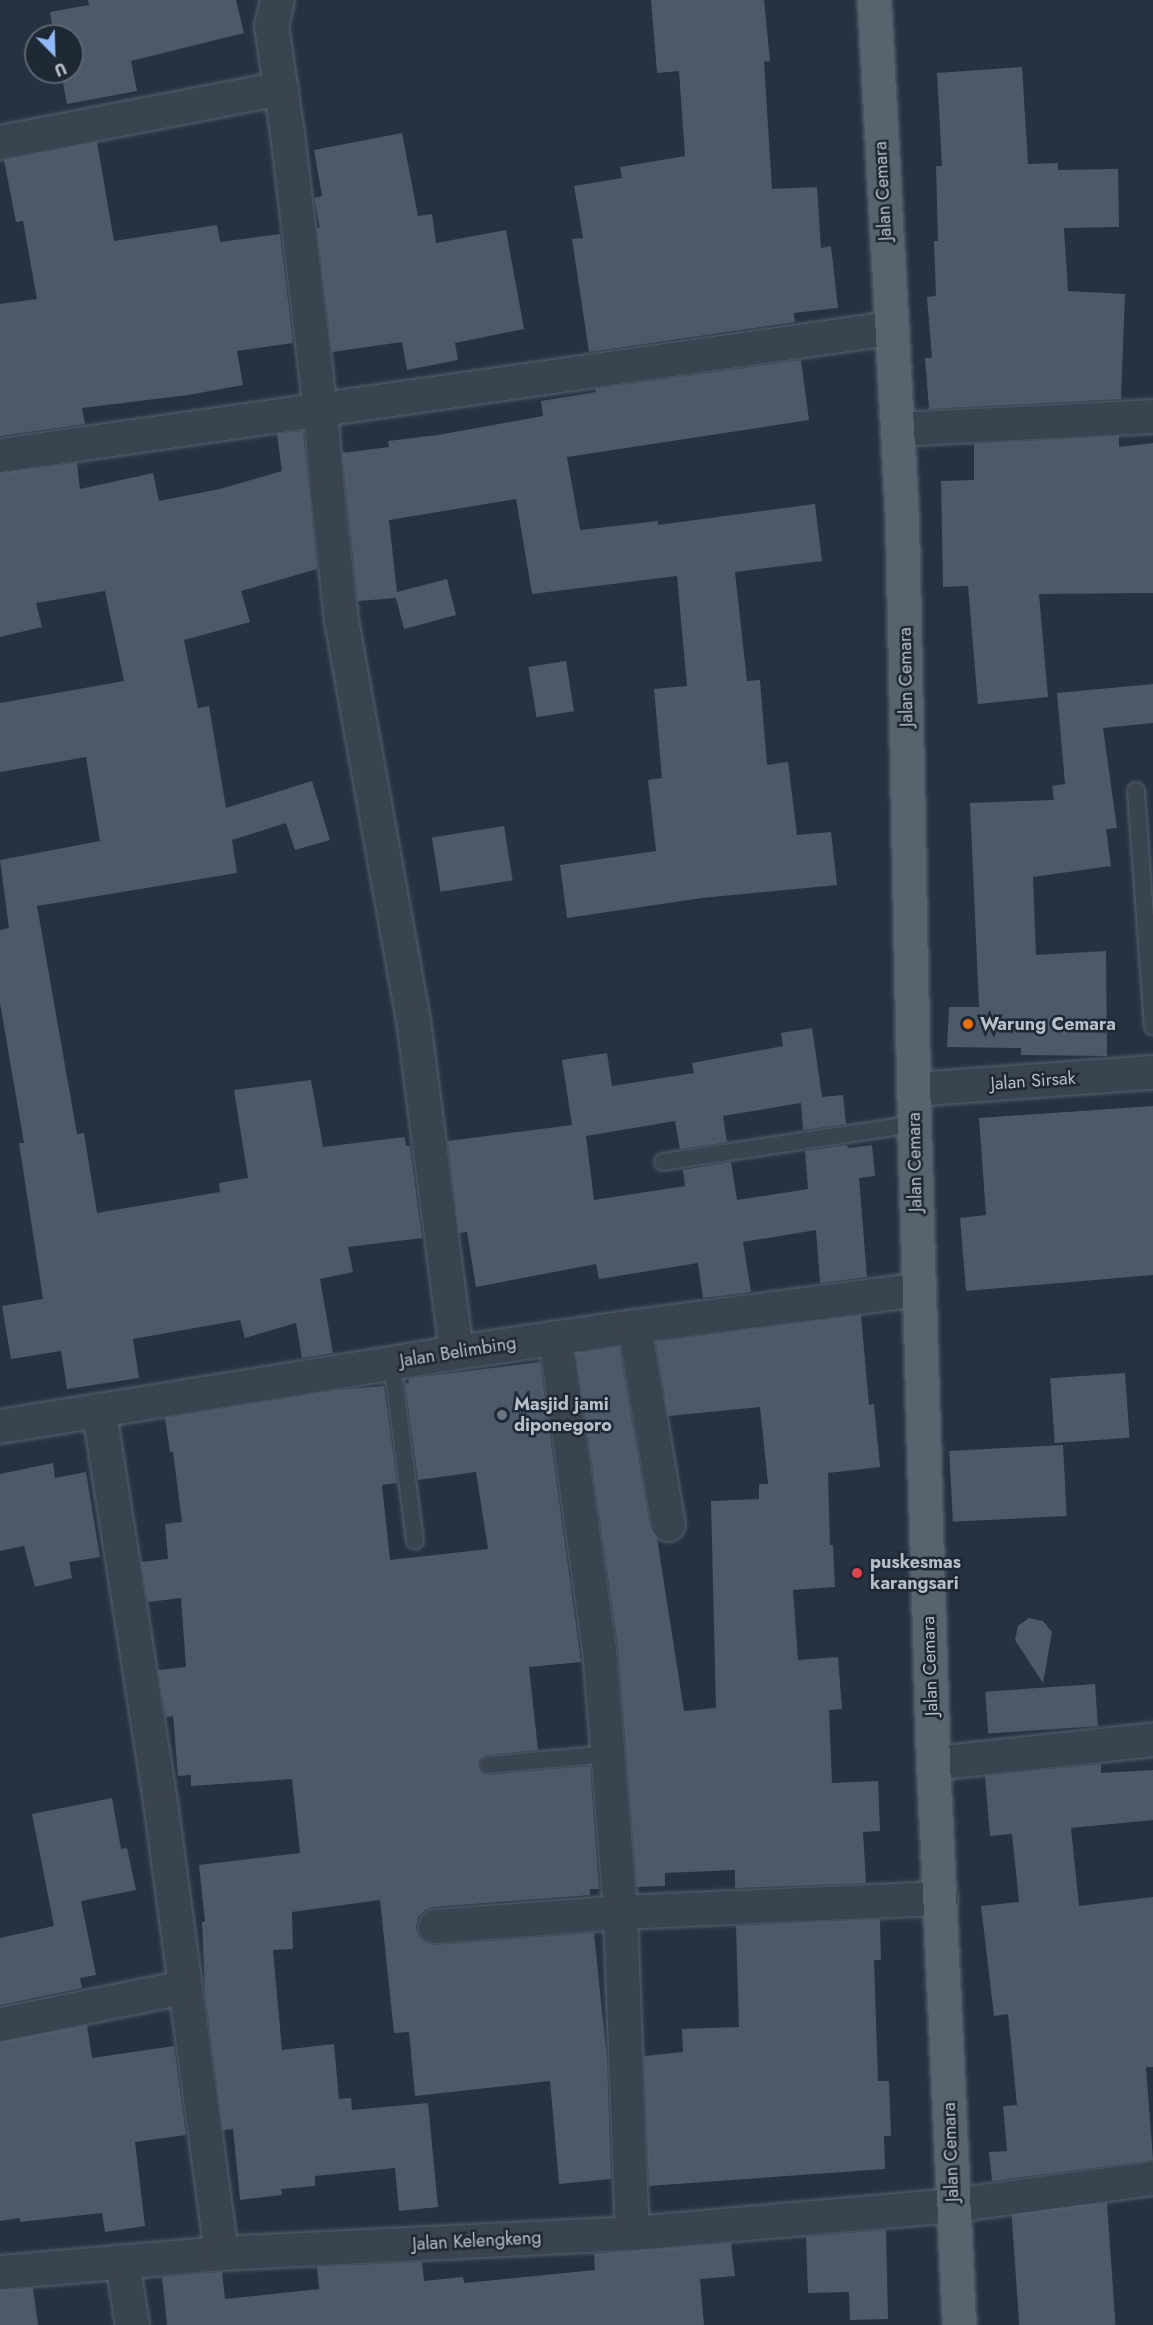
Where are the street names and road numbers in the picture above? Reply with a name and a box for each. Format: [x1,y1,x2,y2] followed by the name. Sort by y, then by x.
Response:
[870,141,896,241] street label: Jalan Cemara
[894,627,918,727] street label: Jalan Cemara
[990,1067,1076,1095] street label: Jalan Sirsak
[903,1112,927,1212] street label: Jalan Cemara
[398,1332,518,1372] street label: Jalan Belimbing
[917,1616,943,1716] street label: Jalan Cemara
[938,2102,964,2202] street label: Jalan Cemara
[412,2227,542,2255] street label: Jalan Kelengkeng

